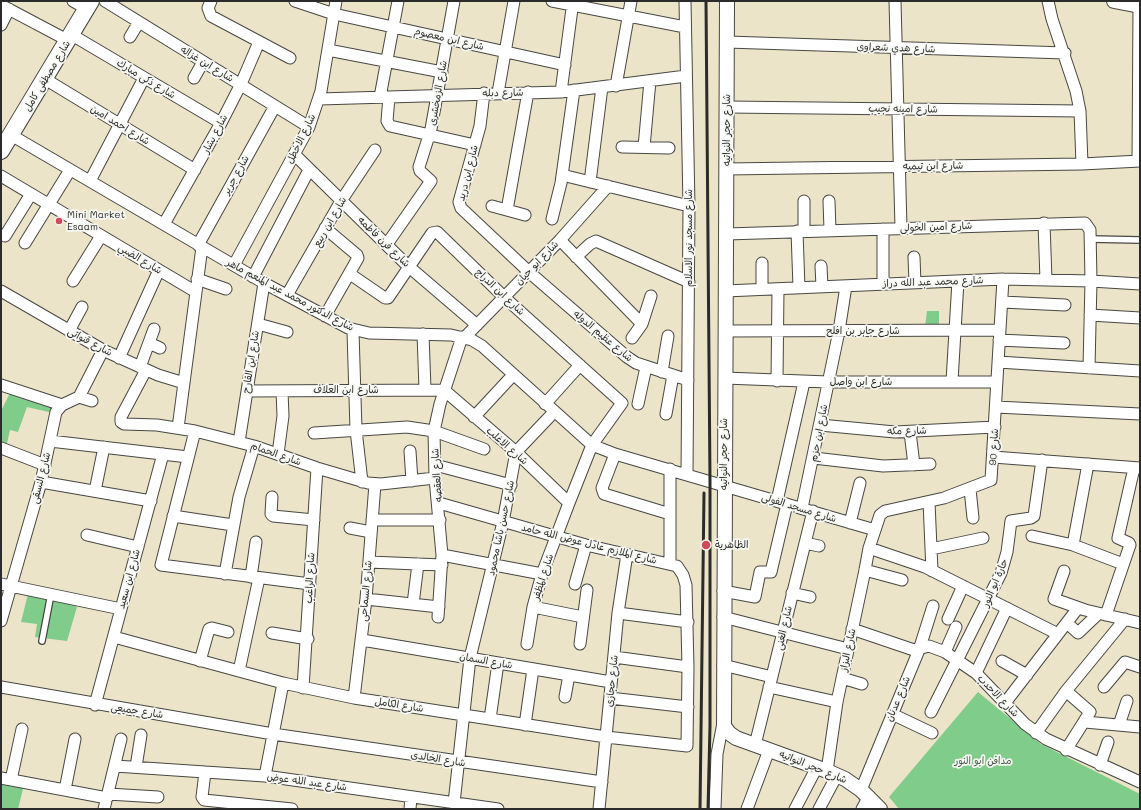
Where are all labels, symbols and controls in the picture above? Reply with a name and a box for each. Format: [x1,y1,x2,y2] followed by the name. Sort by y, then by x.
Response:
[413,25,485,53] street label: شارع ابن معصوم
[21,38,73,114] street label: شارع مصطفى كامل
[856,41,936,55] street label: شارع هدي شعراوى
[178,43,236,85] street label: شارع ابن غزاله
[114,57,178,101] street label: شارع ذكى مبارك
[426,59,450,127] street label: شارع الزمخشرى
[482,87,524,99] street label: شارع دبله
[721,94,733,166] street label: شارع حجر النواتيه
[868,102,938,116] street label: شارع امينه نجيب
[88,103,152,147] street label: شارع احمد امين
[200,112,230,156] street label: شارع بشار
[284,112,318,166] street label: شارع الاخطل
[455,144,481,202] street label: شارع ابن دريد
[220,153,252,197] street label: شارع جرير
[903,159,963,173] street label: شارع ابن تيميه
[683,189,695,287] street label: شارع مسجد نور الاسلام
[311,195,349,249] street label: شارع ابن ربيع
[67,209,125,232] place label: Mini Market Esaam
[356,214,412,270] street label: شارع فرن فاطمه
[54,216,64,226] marker: Mini Market Esaam
[900,220,972,234] street label: شارع امين الخولى
[513,238,561,288] street label: شارع ابو حيان
[116,241,164,277] street label: شارع الضبي
[224,256,356,334] street label: شارع الدكتور محمد عبد المنعم ماهر
[473,266,527,318] street label: شارع ابن الدراج
[882,274,984,290] street label: شارع محمد عبد الله دراز
[571,308,635,364] street label: شارع عظيم الدوله
[66,325,114,359] street label: شارع قنواتى
[826,325,900,337] street label: شارع جابر بن افلح
[240,330,262,394] street label: شارع ابن القارح
[830,376,892,388] street label: شارع ابن واصل
[313,384,379,396] street label: شارع ابن العلاف
[808,403,830,463] street label: شارع ابن حزم
[718,418,730,490] street label: شارع حجر النواتيه
[484,425,530,467] street label: شارع الاغلب
[887,425,927,437] street label: شارع مكه
[987,428,1001,466] street label: شارع 90
[249,440,303,468] street label: شارع الحمام
[429,448,445,502] street label: شارع العقصه
[29,451,53,505] street label: شارع النسقى
[485,479,517,577] street label: شارع حسن باشا محمود
[760,491,838,525] street label: شارع مسجد الفولى
[520,521,658,567] street label: شارع الملازم عادل عوض الله حامد
[700,539,712,551] marker: الظاهرية
[715,539,748,551] place label: الظاهرية
[115,548,143,610] street label: شارع ابن سعيد
[303,552,317,604] street label: شارع الراغب
[530,552,556,602] street label: شارع المظفر
[979,557,1011,609] street label: حارة ابو النور
[357,560,375,622] street label: شارع السماحى
[773,605,795,651] street label: شارع الغنى
[838,627,858,673] street label: شارع البزاز
[459,650,513,672] street label: شارع السمان
[603,654,621,708] street label: شارع حجازى
[975,672,1021,720] street label: شارع الاحدب
[883,675,913,723] street label: شارع عدنان
[374,695,424,715] street label: شارع الكامل
[110,701,164,721] street label: شارع جميعى
[777,748,849,786] street label: شارع حجر النواتيه
[410,749,466,769] street label: شارع الخالدى
[955,755,1011,767] park label: مدافن ابو النور
[266,770,348,794] street label: شارع عبد الله عوض

